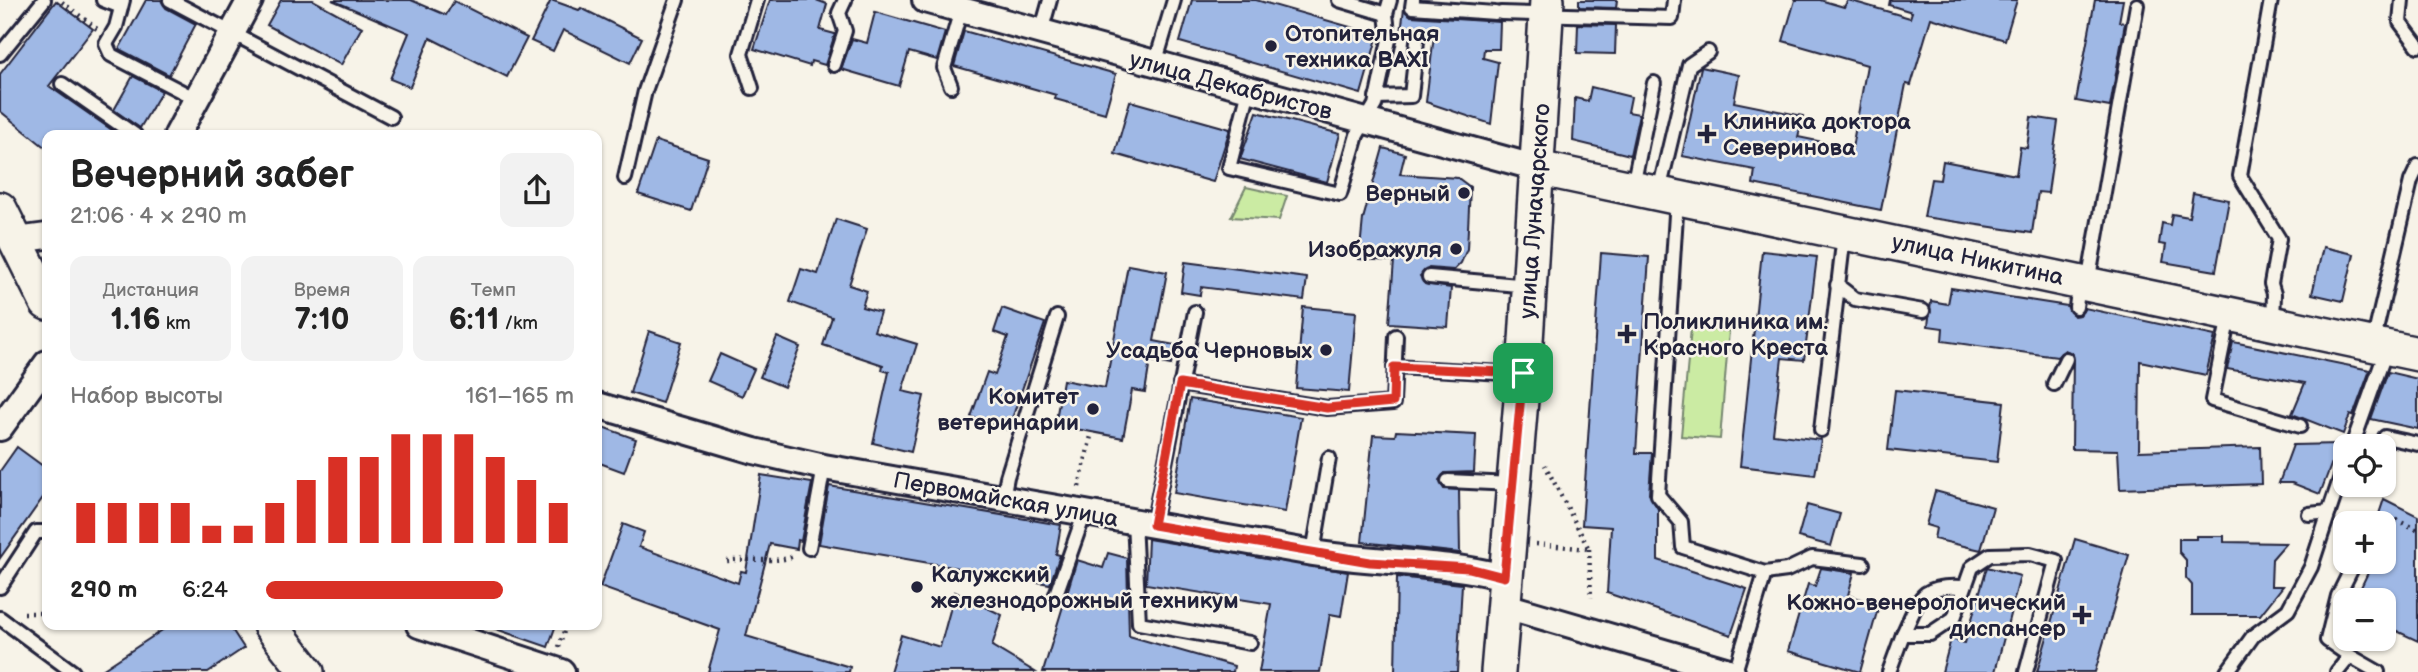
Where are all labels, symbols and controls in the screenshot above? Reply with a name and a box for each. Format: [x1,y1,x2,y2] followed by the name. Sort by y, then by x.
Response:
[1285,20,1440,74] place label: Отопительная техника BAXI
[1263,38,1279,54] marker: Отопительная техника BAXI
[1126,45,1335,126] street label: улица Декабристов
[1514,102,1556,320] street label: улица Луначарского
[1723,108,1911,162] place label: Клиника доктора Северинова
[1697,124,1717,144] marker: Клиника доктора Северинова
[70,153,354,198] text: Вечерний забег
[500,153,574,227] button: share
[1365,180,1450,208] place label: Верный
[1456,185,1472,201] marker: Верный
[70,202,247,230] text: 21:06 · 4 × 290 m
[1889,228,2067,292] street label: улица Никитина
[1308,236,1442,264] place label: Изображуля
[1448,241,1464,257] marker: Изображуля
[103,279,199,302] text: Дистанция
[294,279,350,302] text: Время
[471,279,516,302] text: Темп
[111,302,161,338] text: 1.16
[294,302,350,338] text: 7:10
[449,302,499,338] text: 6:11
[1643,308,1828,362] place label: Поликлиника им. Красного Креста
[161,312,191,335] text: km
[499,312,538,335] text: /km
[1617,324,1637,344] marker: Поликлиника им. Красного Креста
[1106,337,1313,365] place label: Усадьба Черновых
[1318,342,1334,358] marker: Усадьба Черновых
[1493,343,1553,403] pin
[1504,354,1542,392] icon: arrive
[70,382,223,410] text: Набор высоты
[466,382,574,410] text: 161–165 m
[937,383,1079,437] place label: Комитет ветеринарии
[1085,401,1101,417] marker: Комитет ветеринарии
[2333,434,2396,651] map controls
[2333,434,2396,497] button: locate
[891,466,1121,534] street label: Первомайская улица
[2333,511,2396,574] button: +
[931,561,1239,615] place label: Калужский железнодорожный техникум
[70,576,137,604] text: 290 m
[182,576,228,604] text: 6:24
[909,579,925,595] marker: Калужский железнодорожный техникум
[2333,588,2396,651] button: −
[1786,589,2066,643] place label: Кожно-венерологический диспансер
[2072,605,2092,625] marker: Кожно-венерологический диспансер

